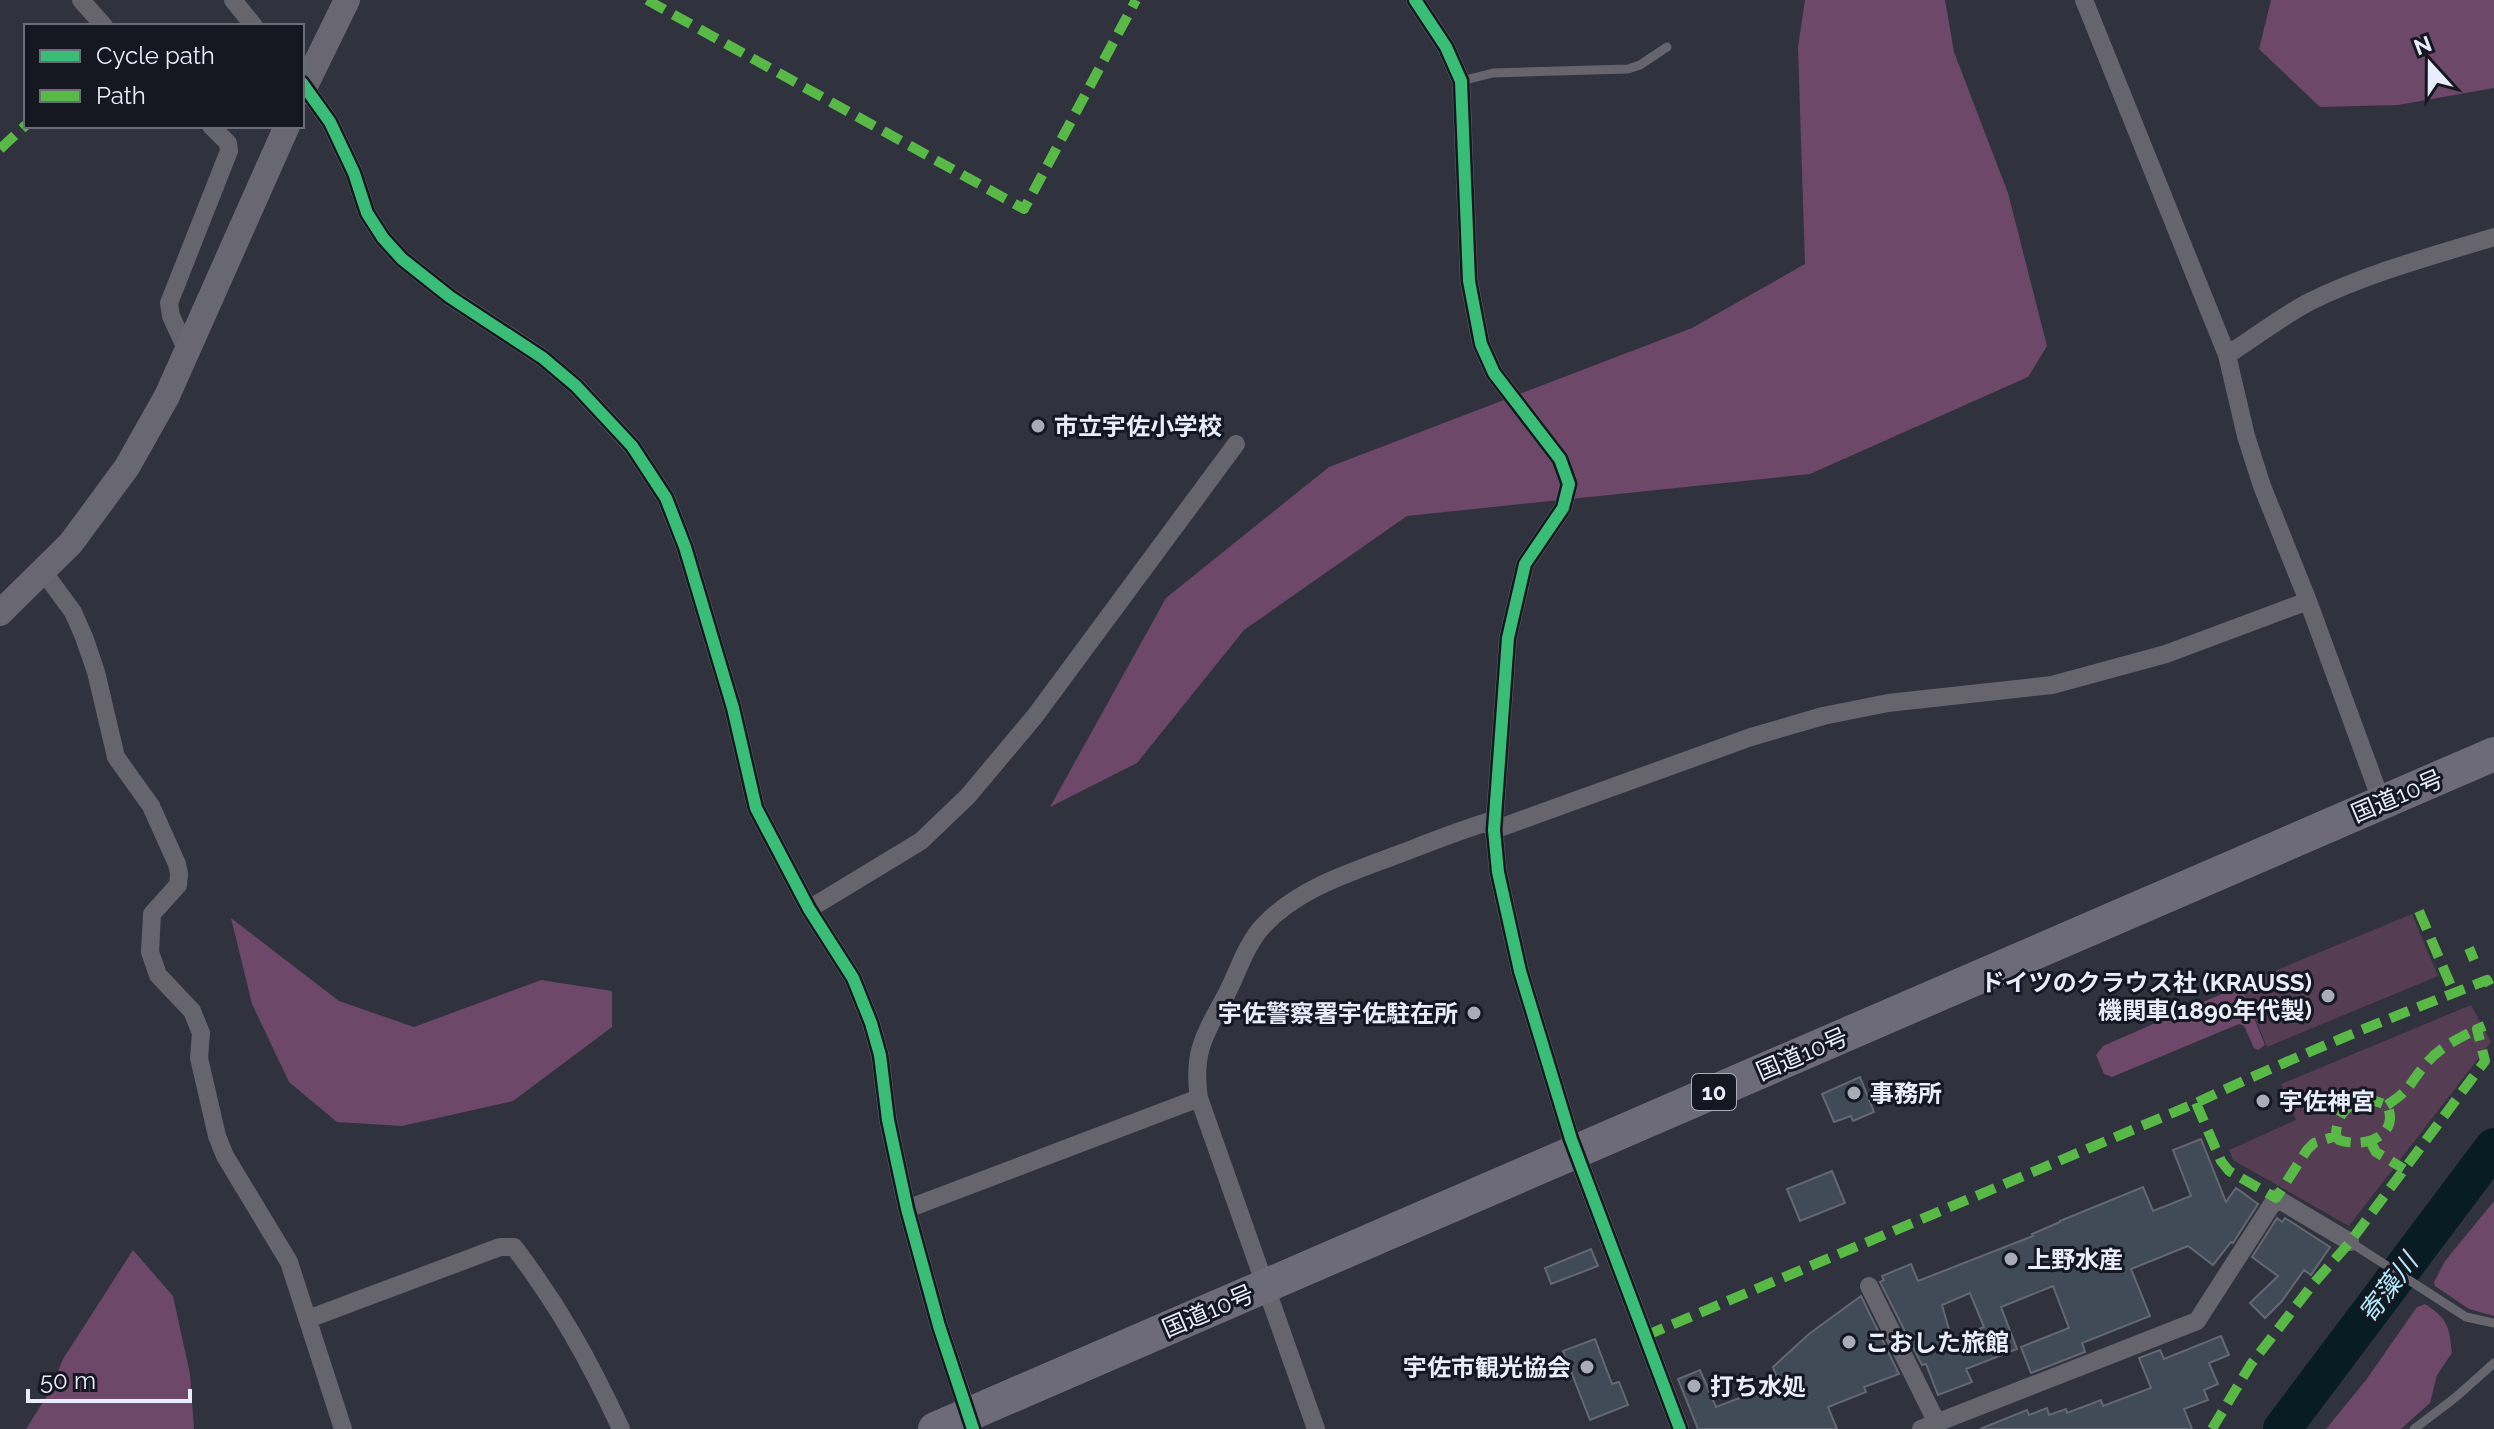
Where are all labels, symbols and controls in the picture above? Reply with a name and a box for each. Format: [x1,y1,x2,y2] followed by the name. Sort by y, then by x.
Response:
[24,24,304,128] legend
[2390,24,2470,104] north arrow
[2410,30,2435,60] text: N
[96,41,215,70] text: Cycle path
[96,81,146,110] text: Path
[1054,412,1222,441] place label: 市立宇佐小学校
[1029,417,1047,435] marker: 市立宇佐小学校
[2347,764,2447,828] street label: 国道10号
[1980,968,2312,1025] place label: ドイツのクラウス社 (KRAUSS) 機関車(1890年代製)
[2319,987,2337,1005] marker: ドイツのクラウス社 (KRAUSS) 機関車(1890年代製)
[1218,999,1458,1028] place label: 宇佐警察署宇佐駐在所
[1465,1004,1483,1022] marker: 宇佐警察署宇佐駐在所
[1752,1022,1852,1086] street label: 国道10号
[1692,1074,1736,1110] road number: 10
[1870,1079,1942,1108] place label: 事務所
[1845,1084,1863,1102] marker: 事務所
[2279,1087,2375,1116] place label: 宇佐神宮
[2254,1092,2272,1110] marker: 宇佐神宮
[2027,1245,2123,1274] place label: 上野水産
[2353,1245,2425,1328] water label: 寄藻川
[2002,1250,2020,1268] marker: 上野水産
[1158,1279,1258,1343] street label: 国道10号
[1865,1328,2009,1357] place label: こおした旅館
[1840,1333,1858,1351] marker: こおした旅館
[28,1353,190,1403] scale bar
[1403,1353,1571,1382] place label: 宇佐市観光協会
[1578,1358,1596,1376] marker: 宇佐市観光協会
[40,1366,96,1395] text: 50 m
[1710,1372,1806,1401] place label: 打ち水処
[1685,1377,1703,1395] marker: 打ち水処

